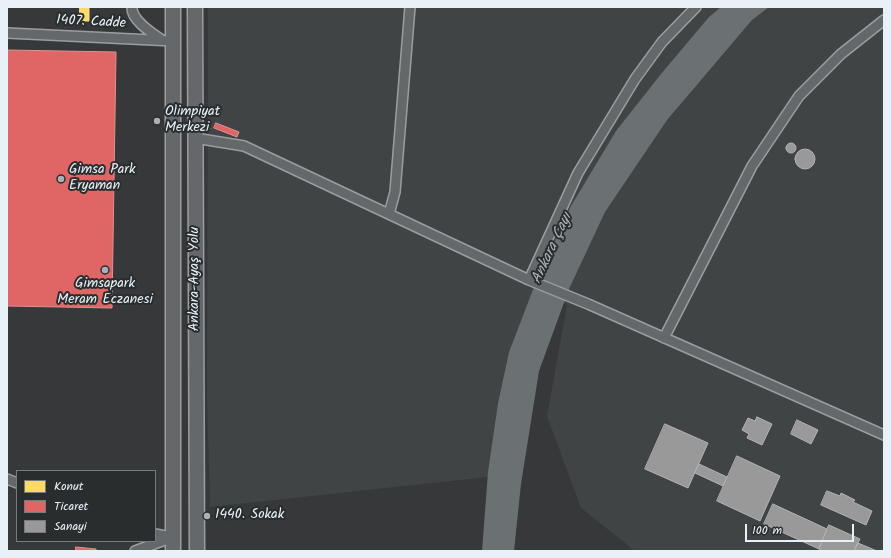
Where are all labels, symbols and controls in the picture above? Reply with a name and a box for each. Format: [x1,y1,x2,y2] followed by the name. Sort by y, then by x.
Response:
[56,13,126,33] street label: 1407. Cadde
[165,105,220,138] place label: Olimpiyat Merkezi
[152,116,162,126] marker: Olimpiyat Merkezi
[69,163,136,196] place label: Gimsa Park Eryaman
[56,174,66,184] marker: Gimsa Park Eryaman
[529,211,577,287] water label: Ankara Çayı
[188,227,204,331] street label: Ankara-Ayaş Yolu
[100,265,110,275] marker: Gimsapark Meram Eczanesi
[57,277,153,310] place label: Gimsapark Meram Eczanesi
[16,470,156,542] legend
[54,477,83,496] text: Konut
[54,497,88,516] text: Ticaret
[215,508,284,524] place label: 1440. Sokak
[202,511,212,521] marker: 1440. Sokak
[747,516,856,542] scale bar
[54,517,87,536] text: Sanayi
[752,521,782,540] text: 100 m

